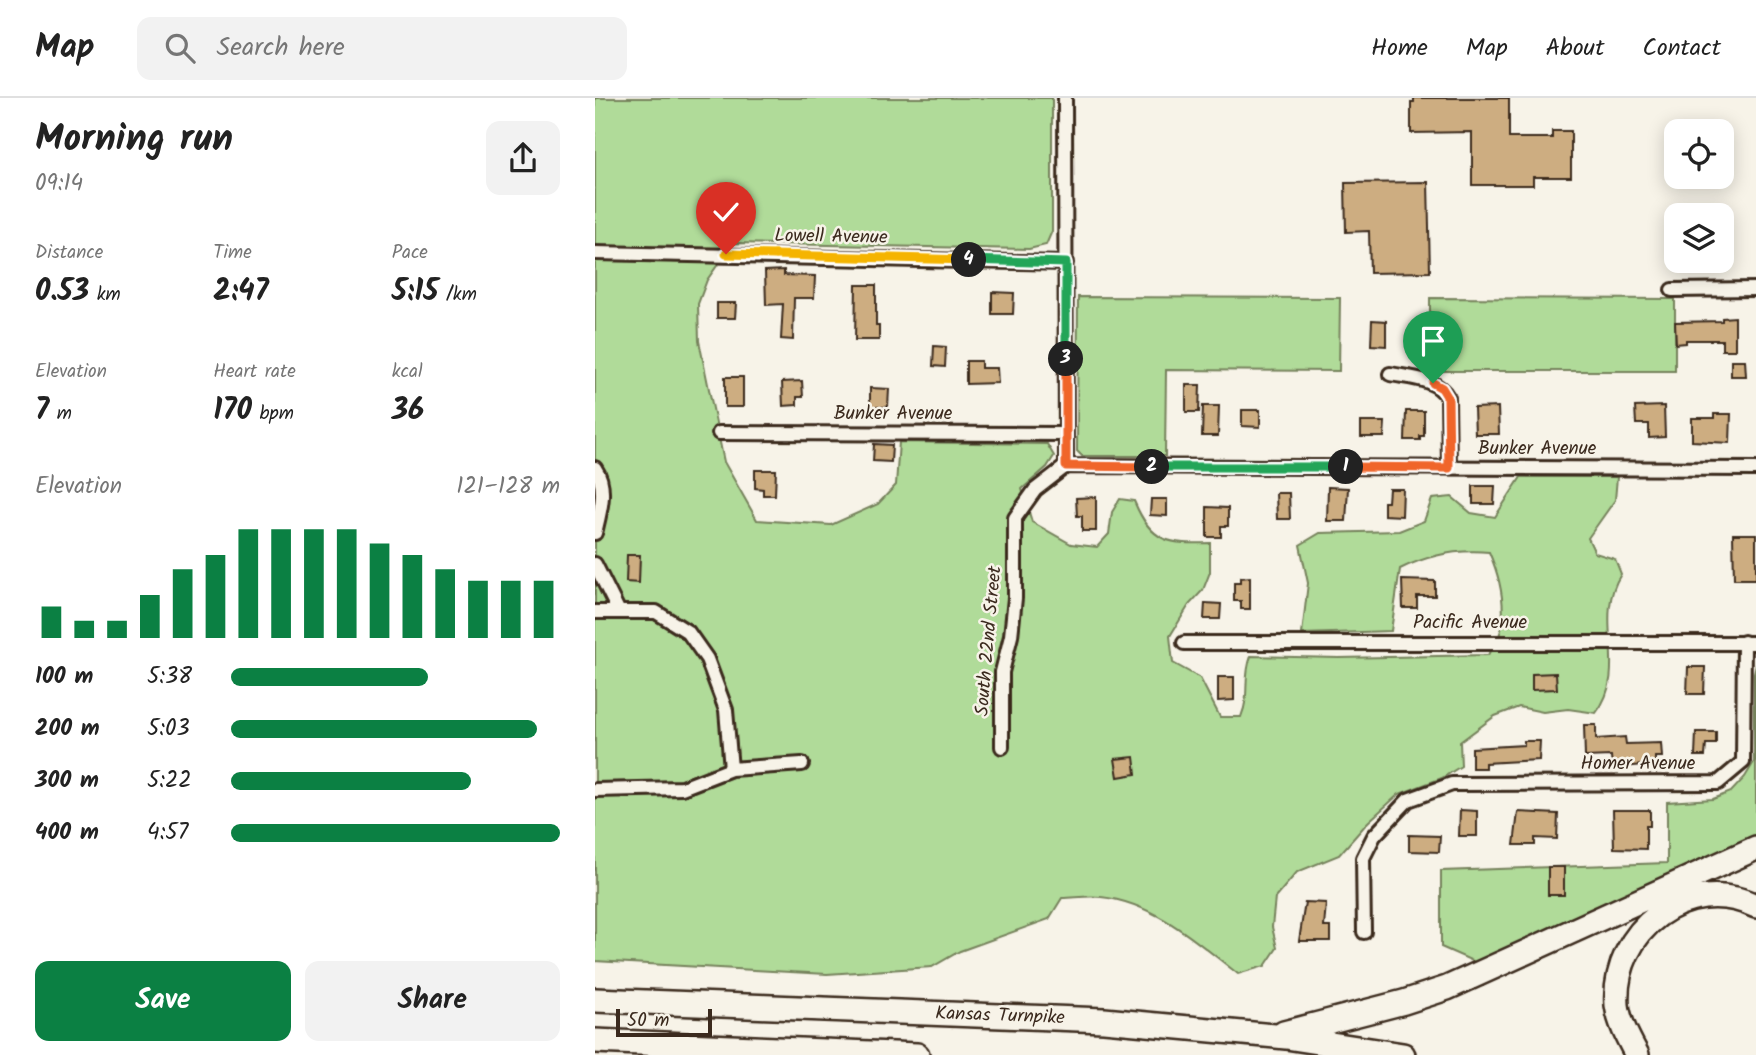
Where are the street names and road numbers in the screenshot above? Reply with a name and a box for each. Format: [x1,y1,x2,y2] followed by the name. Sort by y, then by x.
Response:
[774,221,888,253] street label: Lowell Avenue
[834,399,953,429] street label: Bunker Avenue
[1478,434,1597,464] street label: Bunker Avenue
[967,564,1011,717] street label: South 22nd Street
[1413,608,1528,638] street label: Pacific Avenue
[1581,749,1696,779] street label: Homer Avenue
[935,999,1066,1033] street label: Kansas Turnpike

